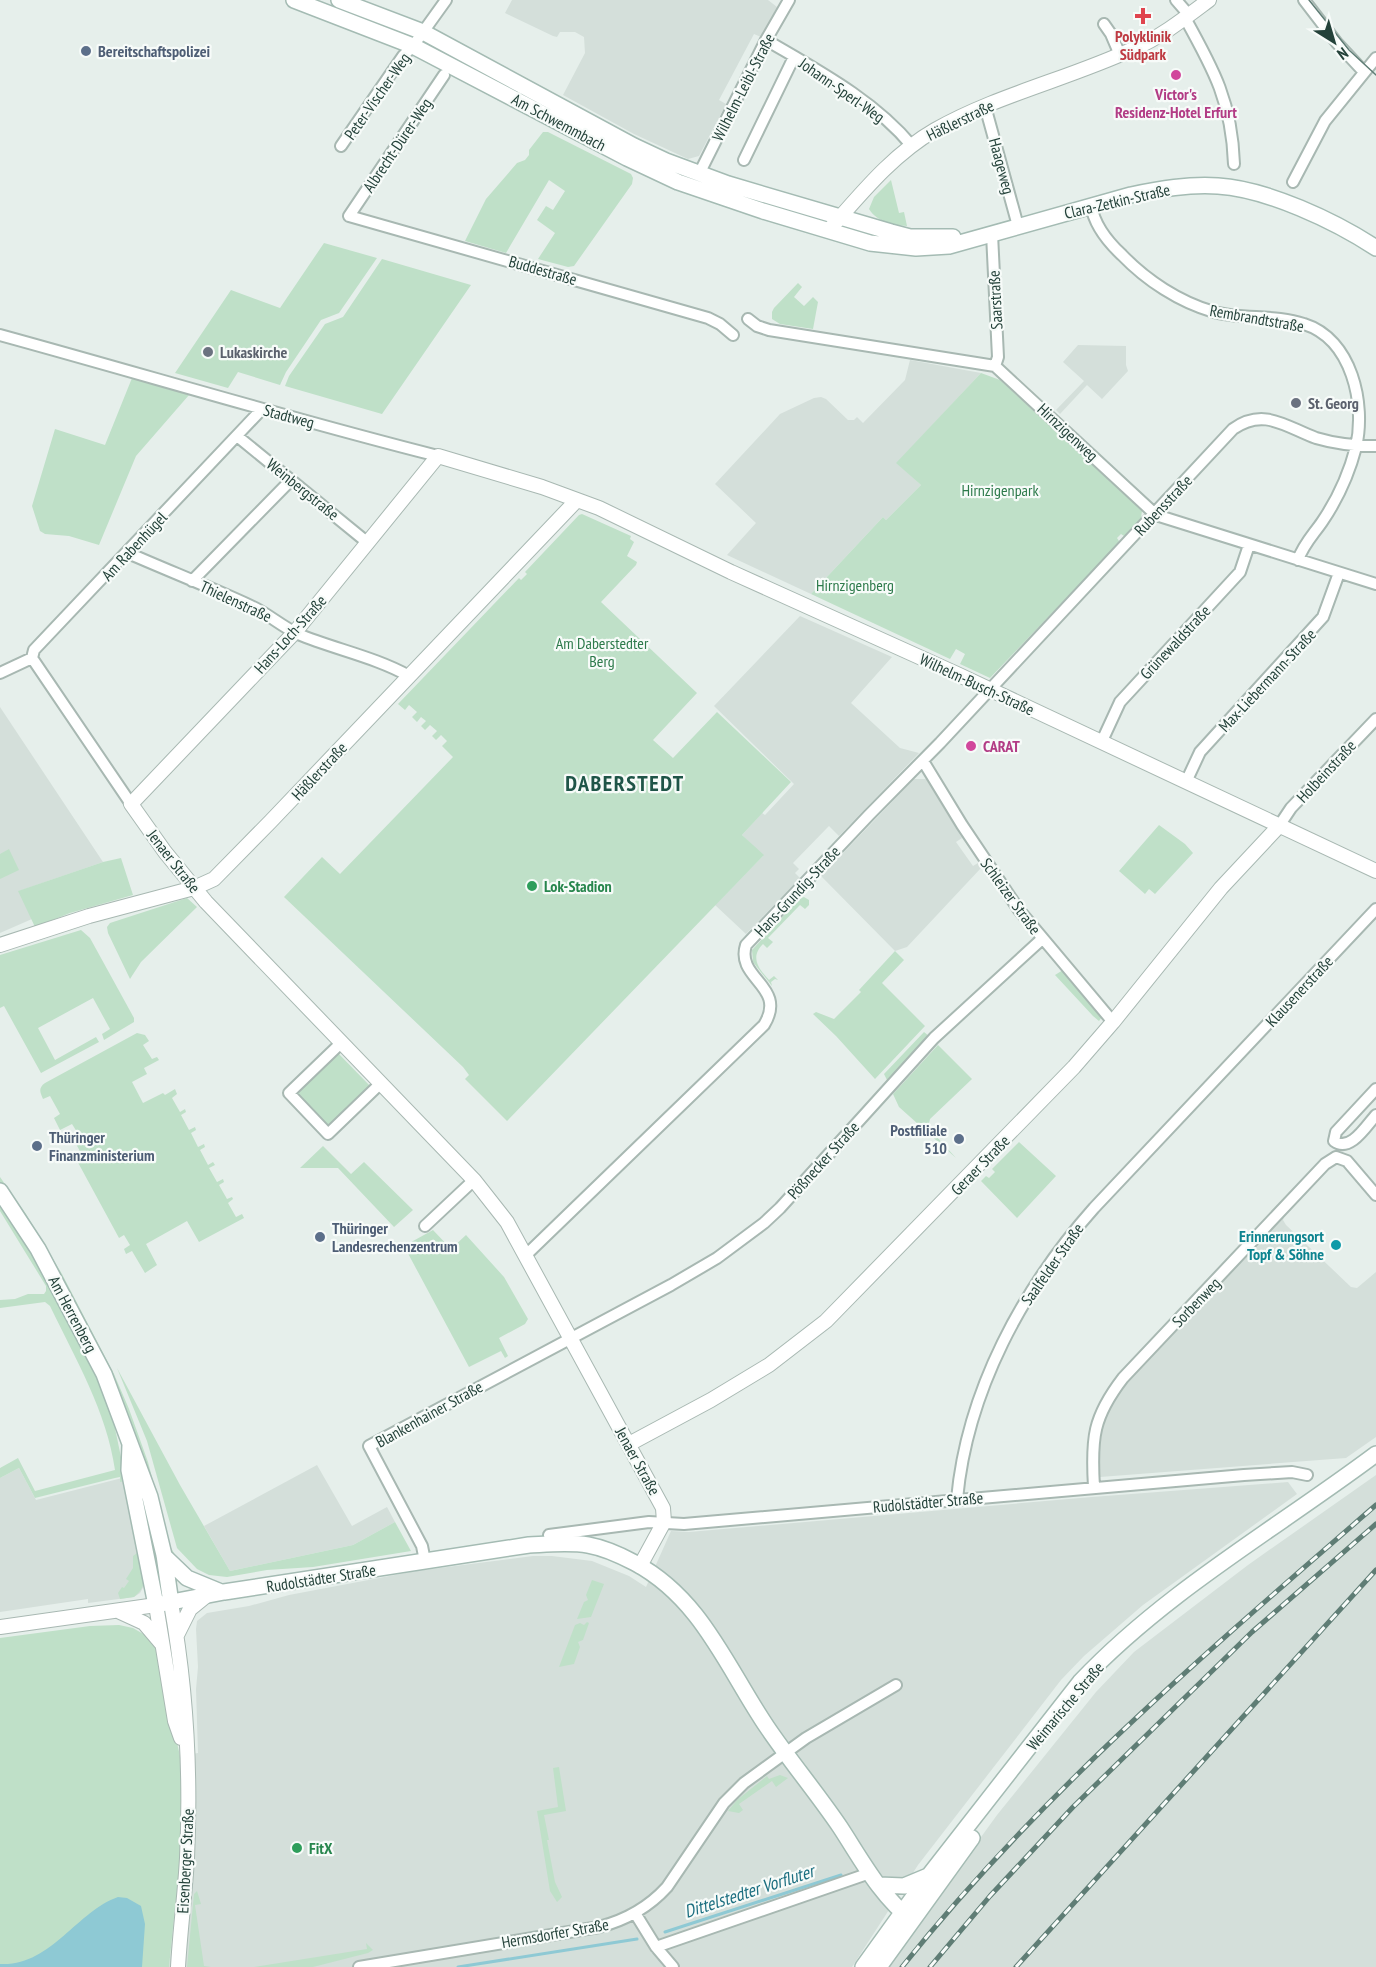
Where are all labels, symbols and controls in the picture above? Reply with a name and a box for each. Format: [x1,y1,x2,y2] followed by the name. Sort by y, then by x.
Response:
[1134,7,1152,25] marker: Polyklinik Südpark
[1304,12,1364,72] north arrow
[1115,26,1171,64] place label: Polyklinik Südpark
[707,30,779,144] street label: Wilhelm-Leibl-Straße
[98,41,211,61] place label: Bereitschaftspolizei
[1334,43,1352,65] text: N
[79,44,93,58] marker: Bereitschaftspolizei
[340,49,414,143] street label: Peter-Vischer-Weg
[795,53,889,127] street label: Johann-Sperl-Weg
[1169,68,1183,82] marker: Victor's Residenz-Hotel Erfurt
[1115,84,1237,122] place label: Victor's Residenz-Hotel Erfurt
[508,89,610,155] street label: Am Schwemmbach
[358,94,436,196] street label: Albrecht-Dürer-Weg
[923,95,997,145] street label: Häßlerstraße
[985,136,1019,196] street label: Haageweg
[1062,179,1172,223] street label: Clara-Zetkin-Straße
[507,251,579,289] street label: Buddestraße
[983,270,1007,330] street label: Saarstraße
[1208,300,1306,336] street label: Rembrandtstraße
[220,342,287,362] place label: Lukaskirche
[201,345,215,359] marker: Lukaskirche
[1308,393,1359,413] place label: St. Georg
[1289,396,1303,410] marker: St. Georg
[1033,399,1103,465] street label: Hirnzigenweg
[261,400,317,432] street label: Stadtweg
[263,454,343,524] street label: Weinbergstraße
[1130,471,1196,539] street label: Rubensstraße
[961,480,1039,500] park label: Hirnzigenpark
[97,507,171,585] street label: Am Rabenhügel
[816,575,894,595] park label: Hirnzigenberg
[197,576,275,626] street label: Thielenstraße
[250,591,330,677] street label: Hans-Loch-Straße
[1136,601,1214,683] street label: Grünewaldstraße
[1214,624,1320,736] street label: Max-Liebermann-Straße
[556,633,649,671] park label: Am Daberstedter Berg
[917,649,1037,719] street label: Wilhelm-Busch-Straße
[983,736,1020,756] place label: CARAT
[1292,736,1360,806] street label: Holbeinstraße
[287,738,351,804] street label: Häßlerstraße
[964,739,978,753] marker: CARAT
[565,769,685,797] district label: DABERSTEDT
[142,825,205,897] street label: Jenaer Straße
[750,841,844,941] street label: Hans-Grundig-Straße
[977,854,1045,938] street label: Schleizer Straße
[544,876,612,896] place label: Lok-Stadion
[525,879,539,893] marker: Lok-Stadion
[1261,951,1337,1031] street label: Klausenerstraße
[783,1117,863,1203] street label: Pößnecker Straße
[890,1120,947,1158] place label: Postfiliale 510
[49,1127,155,1165] place label: Thüringer Finanzministerium
[946,1131,1014,1199] street label: Geraer Straße
[952,1132,966,1146] marker: Postfiliale 510
[30,1139,44,1153] marker: Thüringer Finanzministerium
[332,1218,458,1256] place label: Thüringer Landesrechenzentrum
[1016,1219,1088,1309] street label: Saalfelder Straße
[1239,1226,1324,1264] place label: Erinnerungsort Topf & Söhne
[313,1230,327,1244] marker: Thüringer Landesrechenzentrum
[1329,1238,1343,1252] marker: Erinnerungsort Topf & Söhne
[44,1272,102,1356] street label: Am Herrenberg
[1167,1273,1225,1331] street label: Sorbenweg
[372,1376,486,1452] street label: Blankenhainer Straße
[611,1423,665,1499] street label: Jenaer Straße
[872,1487,984,1517] street label: Rudolstädter Straße
[265,1559,377,1597] street label: Rudolstädter Straße
[1022,1658,1108,1754] street label: Weimarische Straße
[172,1808,198,1914] street label: Eisenberger Straße
[309,1838,333,1858] place label: FitX
[290,1841,304,1855] marker: FitX
[681,1858,820,1923] water label: Dittelstedter Vorfluter
[500,1914,610,1952] street label: Hermsdorfer Straße

